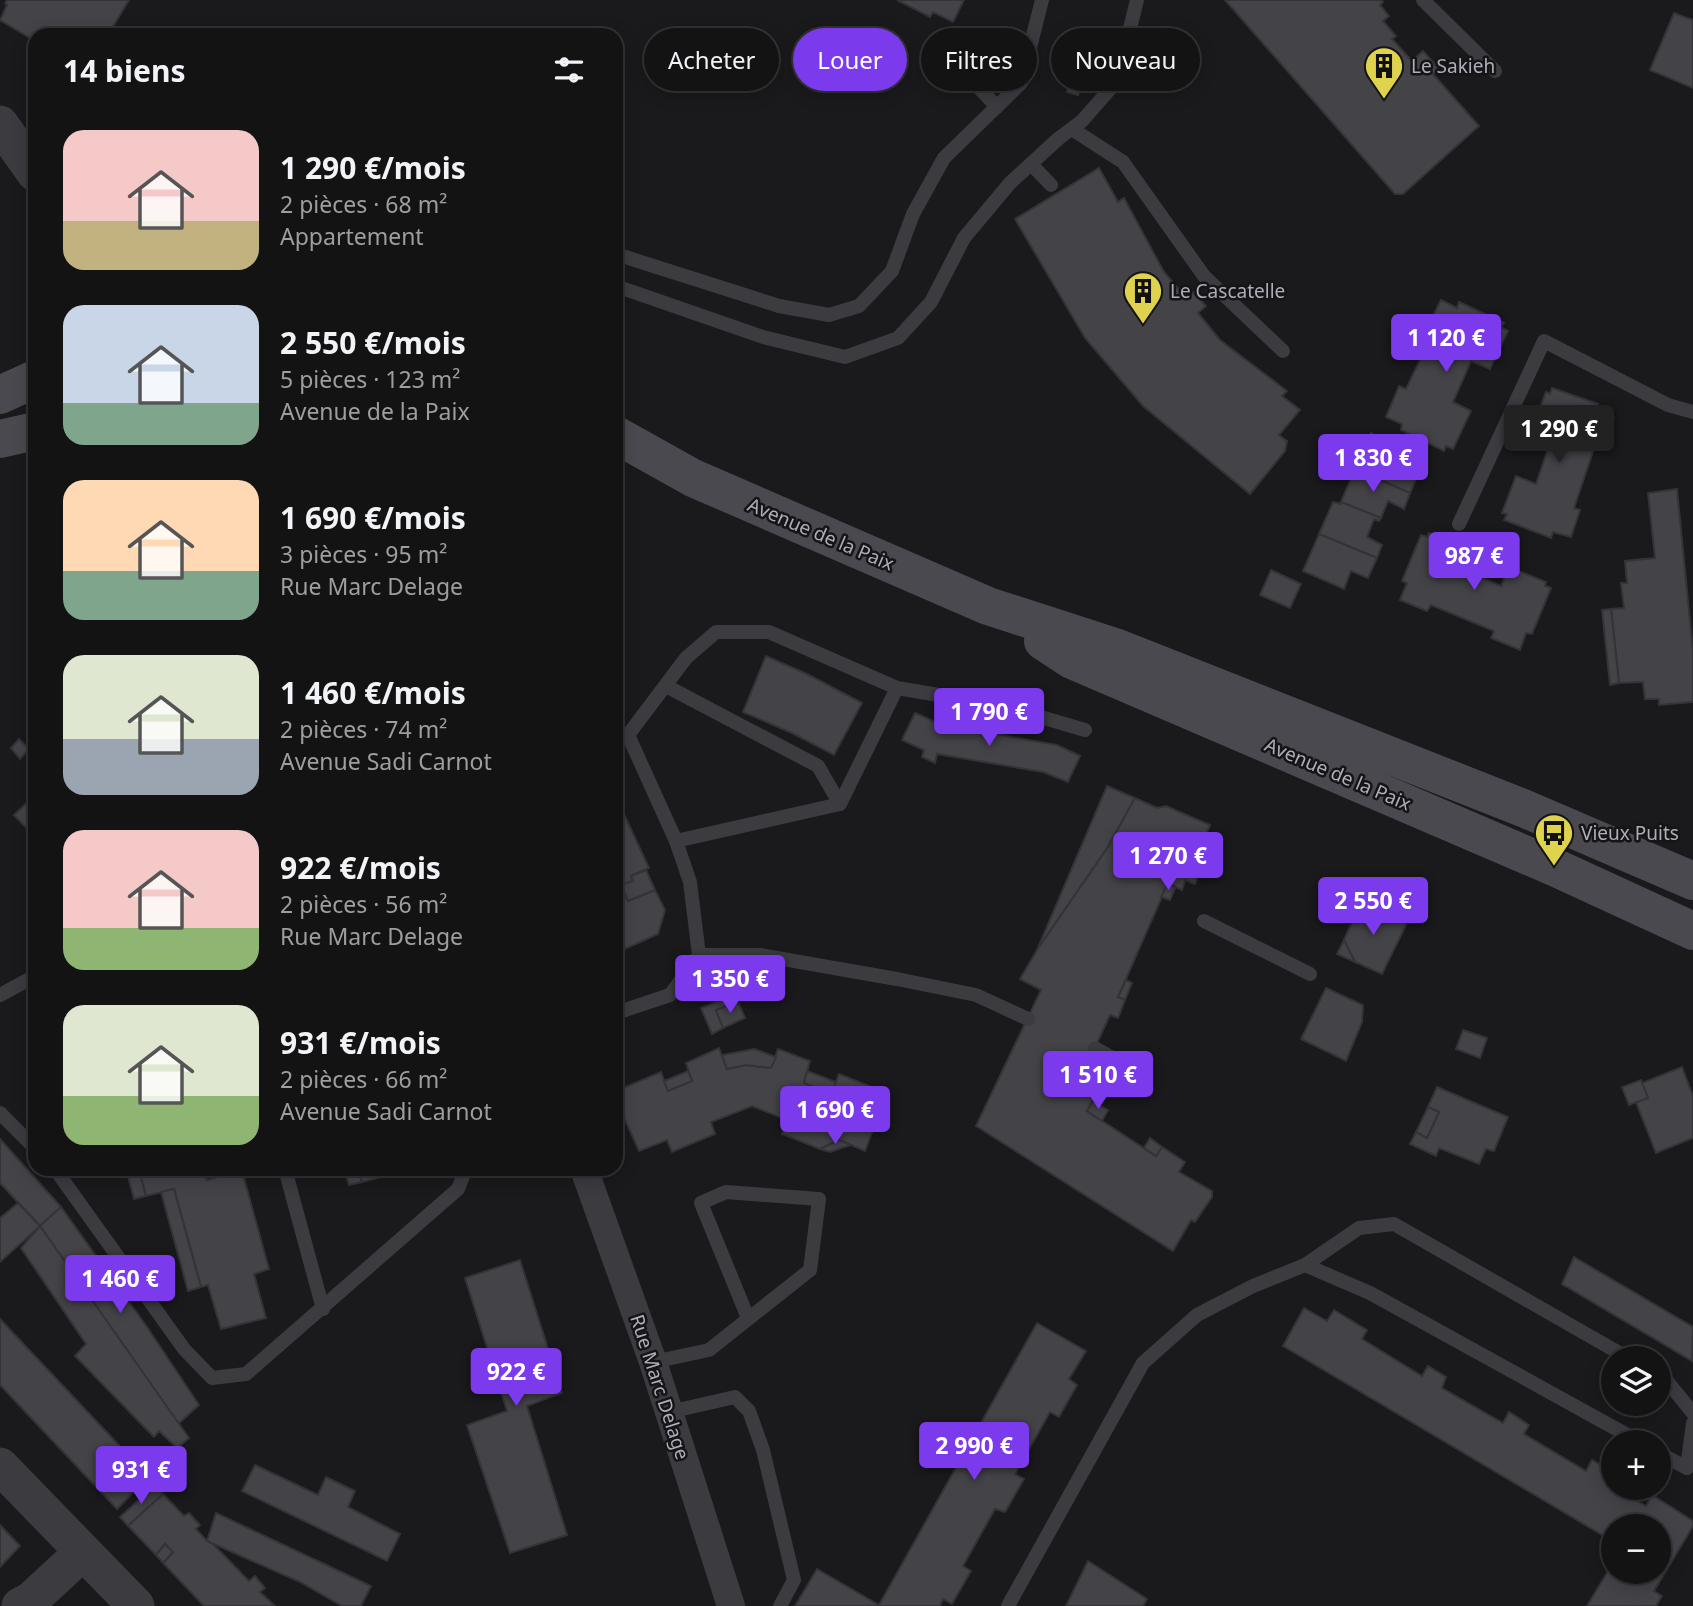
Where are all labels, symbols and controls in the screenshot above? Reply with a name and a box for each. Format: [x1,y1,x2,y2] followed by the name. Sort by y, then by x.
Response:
[644,28,779,91] chip: Acheter
[793,28,907,91] chip: Louer
[921,28,1037,91] chip: Filtres
[1051,28,1200,91] chip: Nouveau
[1363,45,1405,100] building icon: Le Sakieh
[63,50,186,91] text: 14 biens
[550,51,588,89] icon: filters
[1411,53,1495,79] place label: Le Sakieh
[280,147,466,188] text: 1 290 €/mois
[119,158,203,242] icon: home
[280,188,447,220] text: 2 pièces · 68 m²
[280,220,424,252] text: Appartement
[1122,270,1164,325] building icon: Le Cascatelle
[1170,278,1285,304] place label: Le Cascatelle
[1381,314,1511,374] pin: 1 120 €
[1407,321,1485,353] text: 1 120 €
[280,322,466,363] text: 2 550 €/mois
[119,333,203,417] icon: home
[280,363,460,395] text: 5 pièces · 123 m²
[280,395,470,427] text: Avenue de la Paix
[1494,406,1624,465] pin: 1 290 €
[1520,412,1598,444] text: 1 290 €
[1308,434,1438,494] pin: 1 830 €
[1334,441,1412,473] text: 1 830 €
[744,491,898,577] street label: Avenue de la Paix
[280,497,466,538] text: 1 690 €/mois
[119,508,203,592] icon: home
[1425,532,1523,592] pin: 987 €
[280,538,447,570] text: 3 pièces · 95 m²
[1445,539,1503,571] text: 987 €
[280,570,463,602] text: Rue Marc Delage
[280,672,466,713] text: 1 460 €/mois
[119,683,203,767] icon: home
[924,688,1054,748] pin: 1 790 €
[950,695,1028,727] text: 1 790 €
[280,713,447,745] text: 2 pièces · 74 m²
[1261,731,1415,817] street label: Avenue de la Paix
[280,745,492,777] text: Avenue Sadi Carnot
[1533,812,1575,867] bus stop icon: Vieux Puits
[1581,820,1679,846] place label: Vieux Puits
[1103,832,1233,892] pin: 1 270 €
[1129,839,1207,871] text: 1 270 €
[280,847,441,888] text: 922 €/mois
[119,858,203,942] icon: home
[1308,878,1438,937] pin: 2 550 €
[1334,884,1412,916] text: 2 550 €
[280,888,447,920] text: 2 pièces · 56 m²
[280,920,463,952] text: Rue Marc Delage
[665,956,795,1015] pin: 1 350 €
[691,962,769,994] text: 1 350 €
[280,1022,441,1063] text: 931 €/mois
[119,1033,203,1117] icon: home
[1033,1052,1163,1111] pin: 1 510 €
[1059,1058,1137,1090] text: 1 510 €
[280,1063,447,1095] text: 2 pièces · 66 m²
[770,1086,900,1146] pin: 1 690 €
[796,1093,874,1125] text: 1 690 €
[280,1095,492,1127] text: Avenue Sadi Carnot
[55,1256,185,1315] pin: 1 460 €
[81,1262,159,1294] text: 1 460 €
[624,1311,696,1463] street label: Rue Marc Delage
[1601,1346,1671,1584] map controls
[1601,1346,1671,1416] button: layers
[467,1348,565,1408] pin: 922 €
[487,1355,545,1387] text: 922 €
[909,1422,1039,1482] pin: 2 990 €
[935,1429,1013,1461] text: 2 990 €
[1601,1430,1671,1500] button: +
[92,1446,190,1506] pin: 931 €
[112,1453,170,1485] text: 931 €
[1601,1514,1671,1584] button: −

